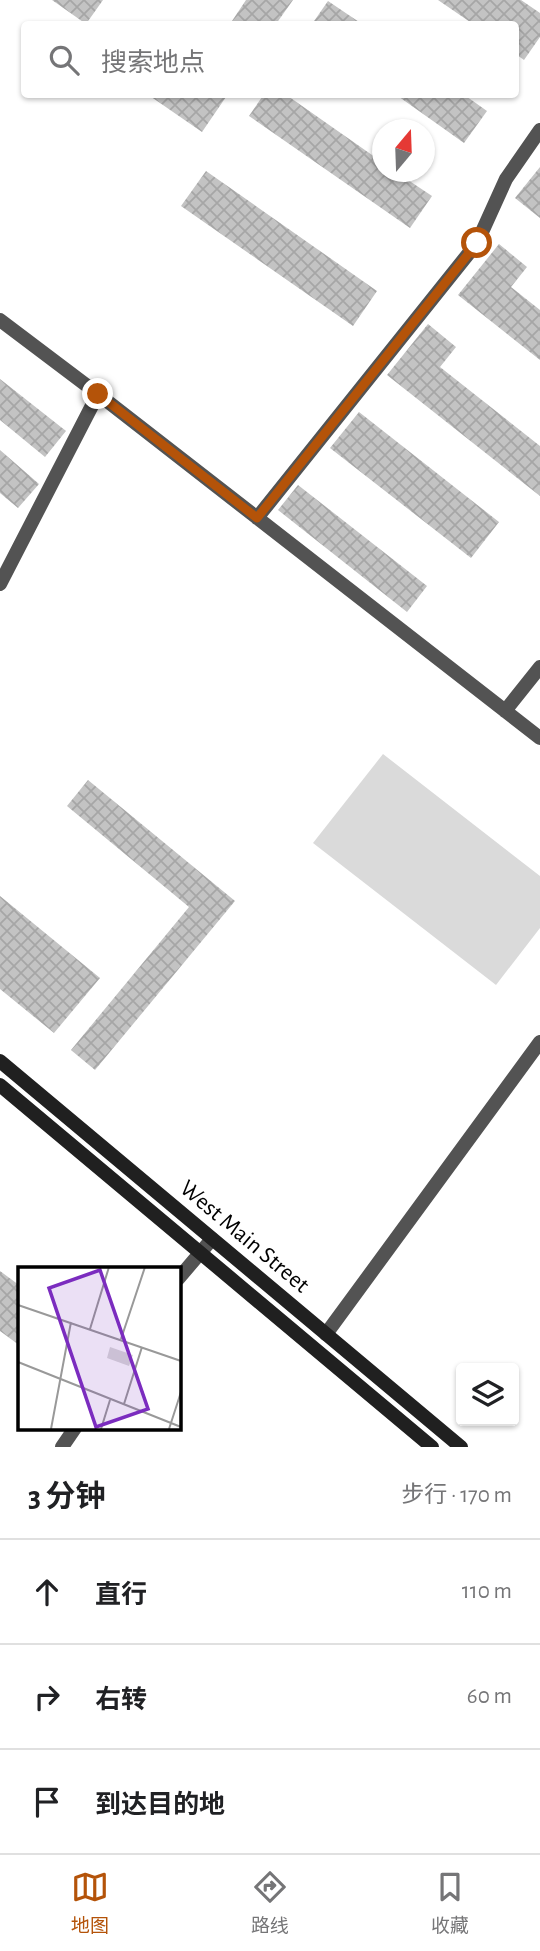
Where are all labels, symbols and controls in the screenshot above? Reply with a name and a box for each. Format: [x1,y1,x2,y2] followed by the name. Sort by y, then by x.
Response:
[21,21,519,98] search box
[45,41,83,79] icon: search
[101,50,205,76] text: 搜索地点
[372,119,435,182] north arrow
[461,227,492,258] route start
[82,378,113,409] route end
[175,1176,314,1298] street label: West Main Street
[18,1267,180,1430] inset map
[456,1363,519,1426] map controls
[456,1363,519,1426] button: layers
[28,1482,105,1512] text: 3 分钟
[401,1484,512,1507] text: 步行 · 170 m
[28,1573,66,1611] icon: ahead
[462,1580,512,1603] text: 110 m
[95,1582,147,1608] text: 直行
[28,1678,66,1716] icon: right
[467,1685,512,1708] text: 60 m
[95,1687,147,1713] text: 右转
[28,1783,66,1821] icon: arrive
[95,1792,225,1818] text: 到达目的地
[71,1868,109,1938] tab: 地图
[251,1868,289,1938] tab: 路线
[431,1868,469,1938] tab: 收藏

